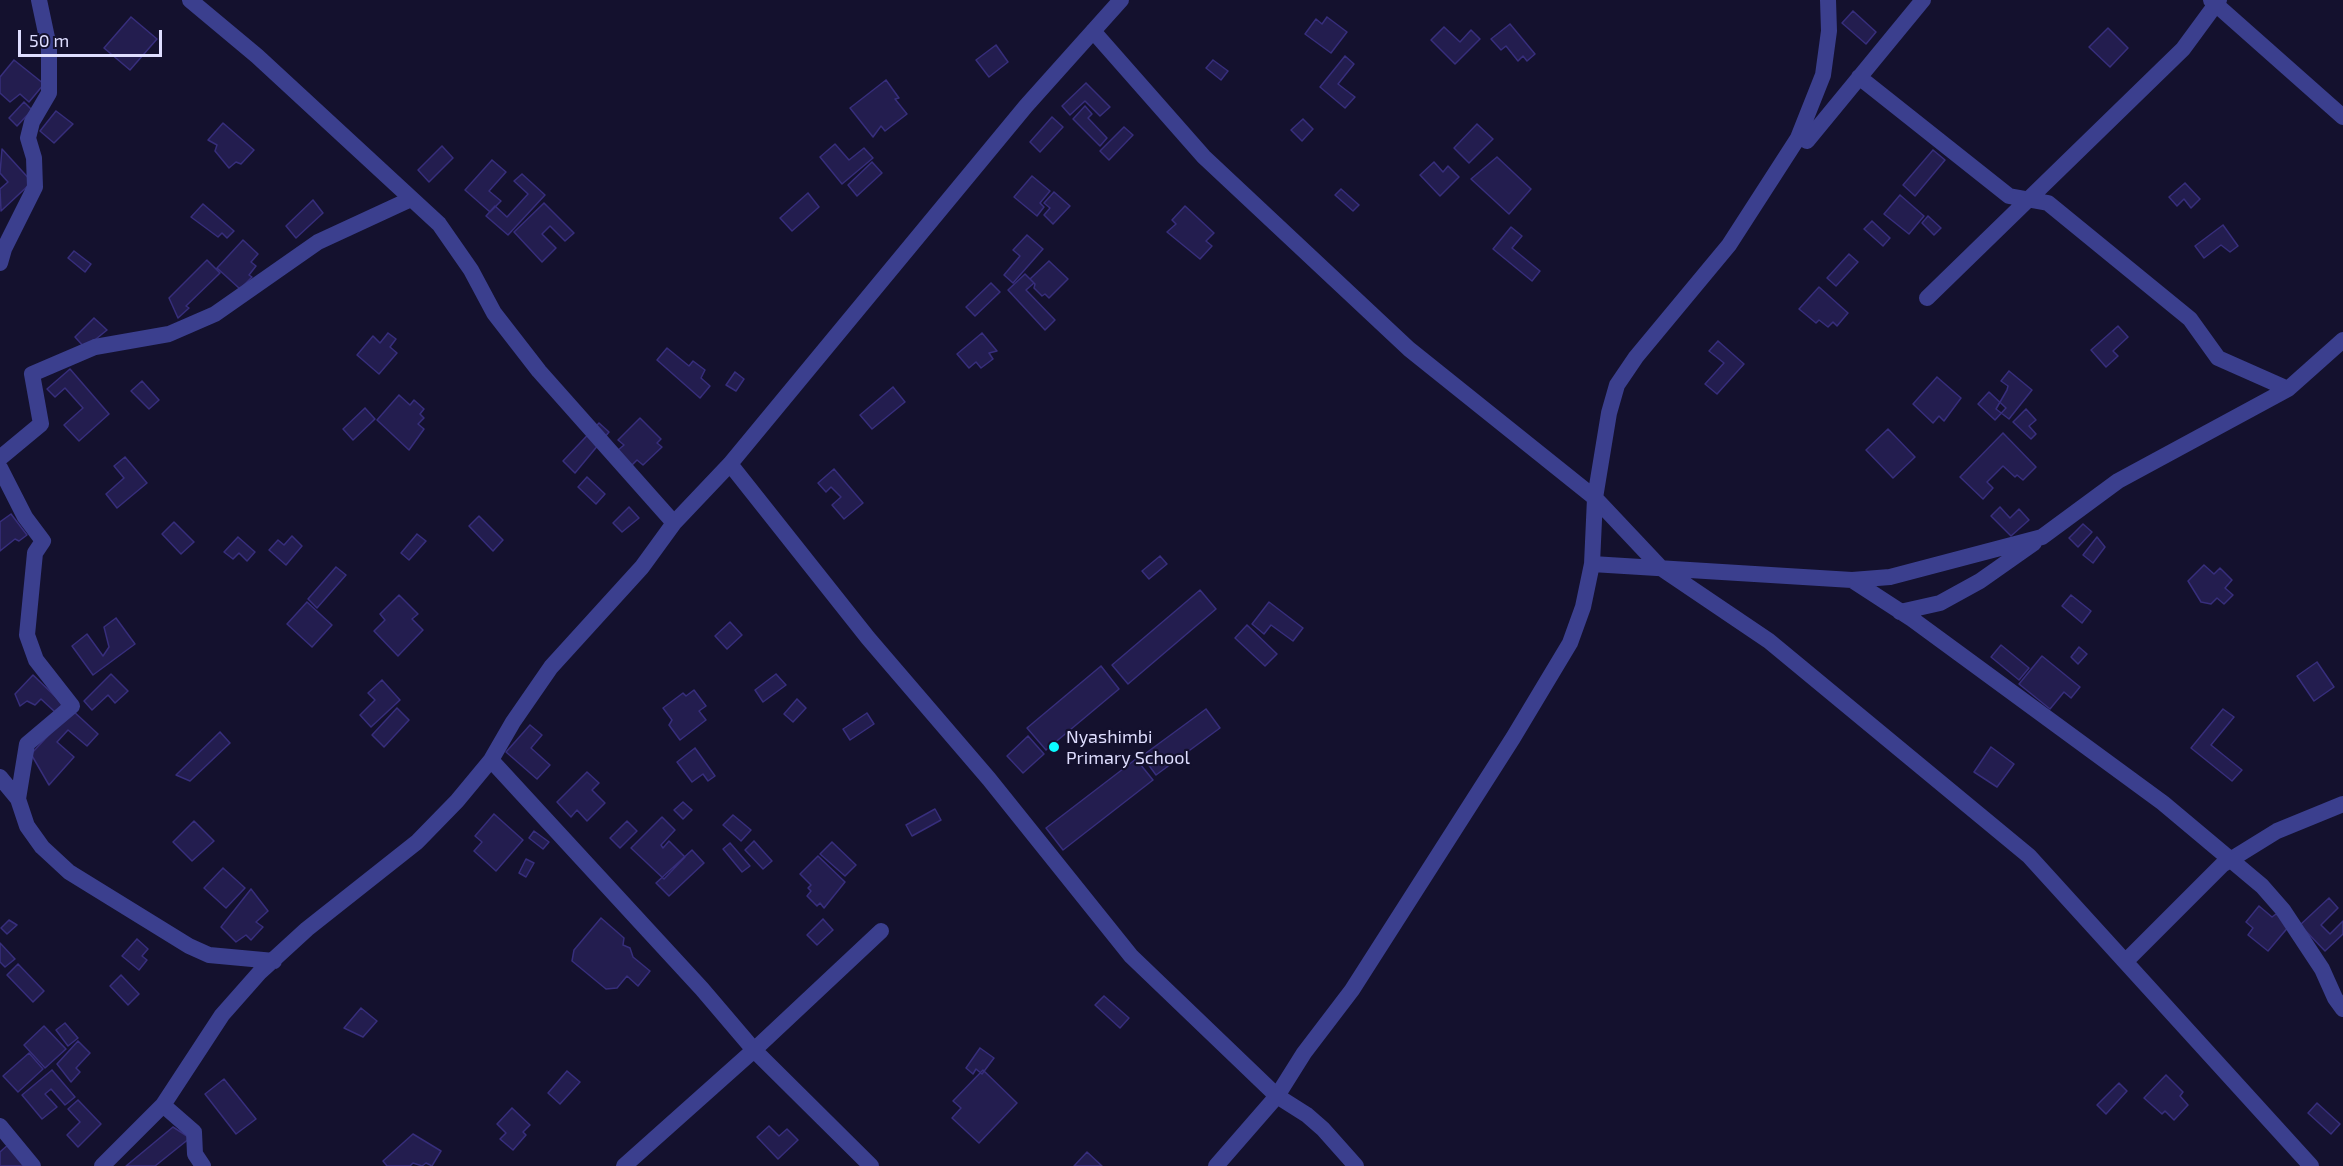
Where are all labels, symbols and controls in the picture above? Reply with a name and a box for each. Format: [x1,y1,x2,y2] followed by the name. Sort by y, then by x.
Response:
[21,18,165,56] scale bar
[29,29,69,51] text: 50 m
[1066,726,1190,768] place label: Nyashimbi Primary School
[1047,740,1061,754] marker: Nyashimbi Primary School

